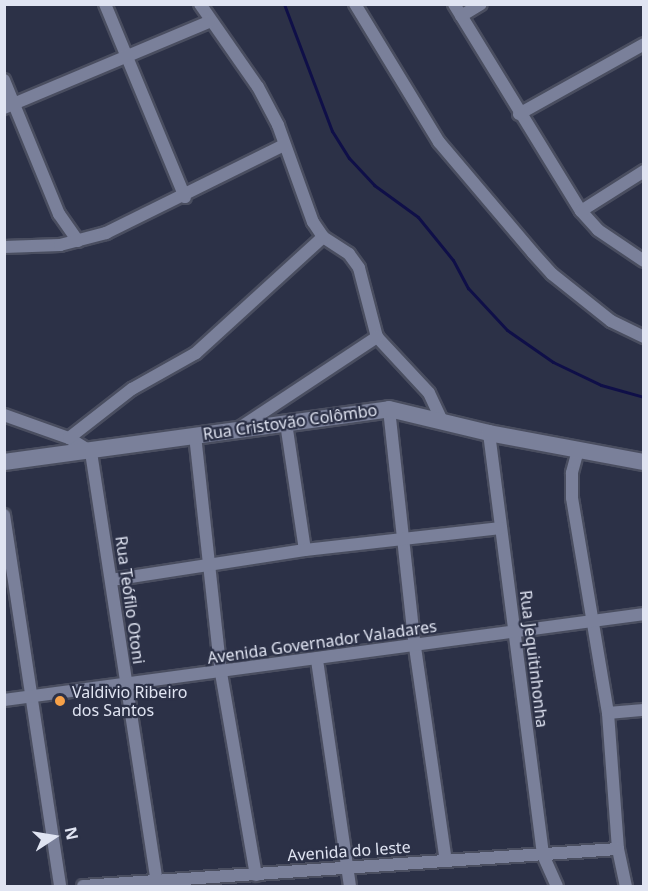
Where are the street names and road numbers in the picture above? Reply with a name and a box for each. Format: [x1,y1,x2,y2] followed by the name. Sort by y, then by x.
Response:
[202,400,378,444] street label: Rua Cristovão Colômbo
[112,535,148,665] street label: Rua Teófilo Otoni
[516,589,552,729] street label: Rua Jequitinhonha
[206,616,438,668] street label: Avenida Governador Valadares
[287,837,411,865] street label: Avenida do leste

